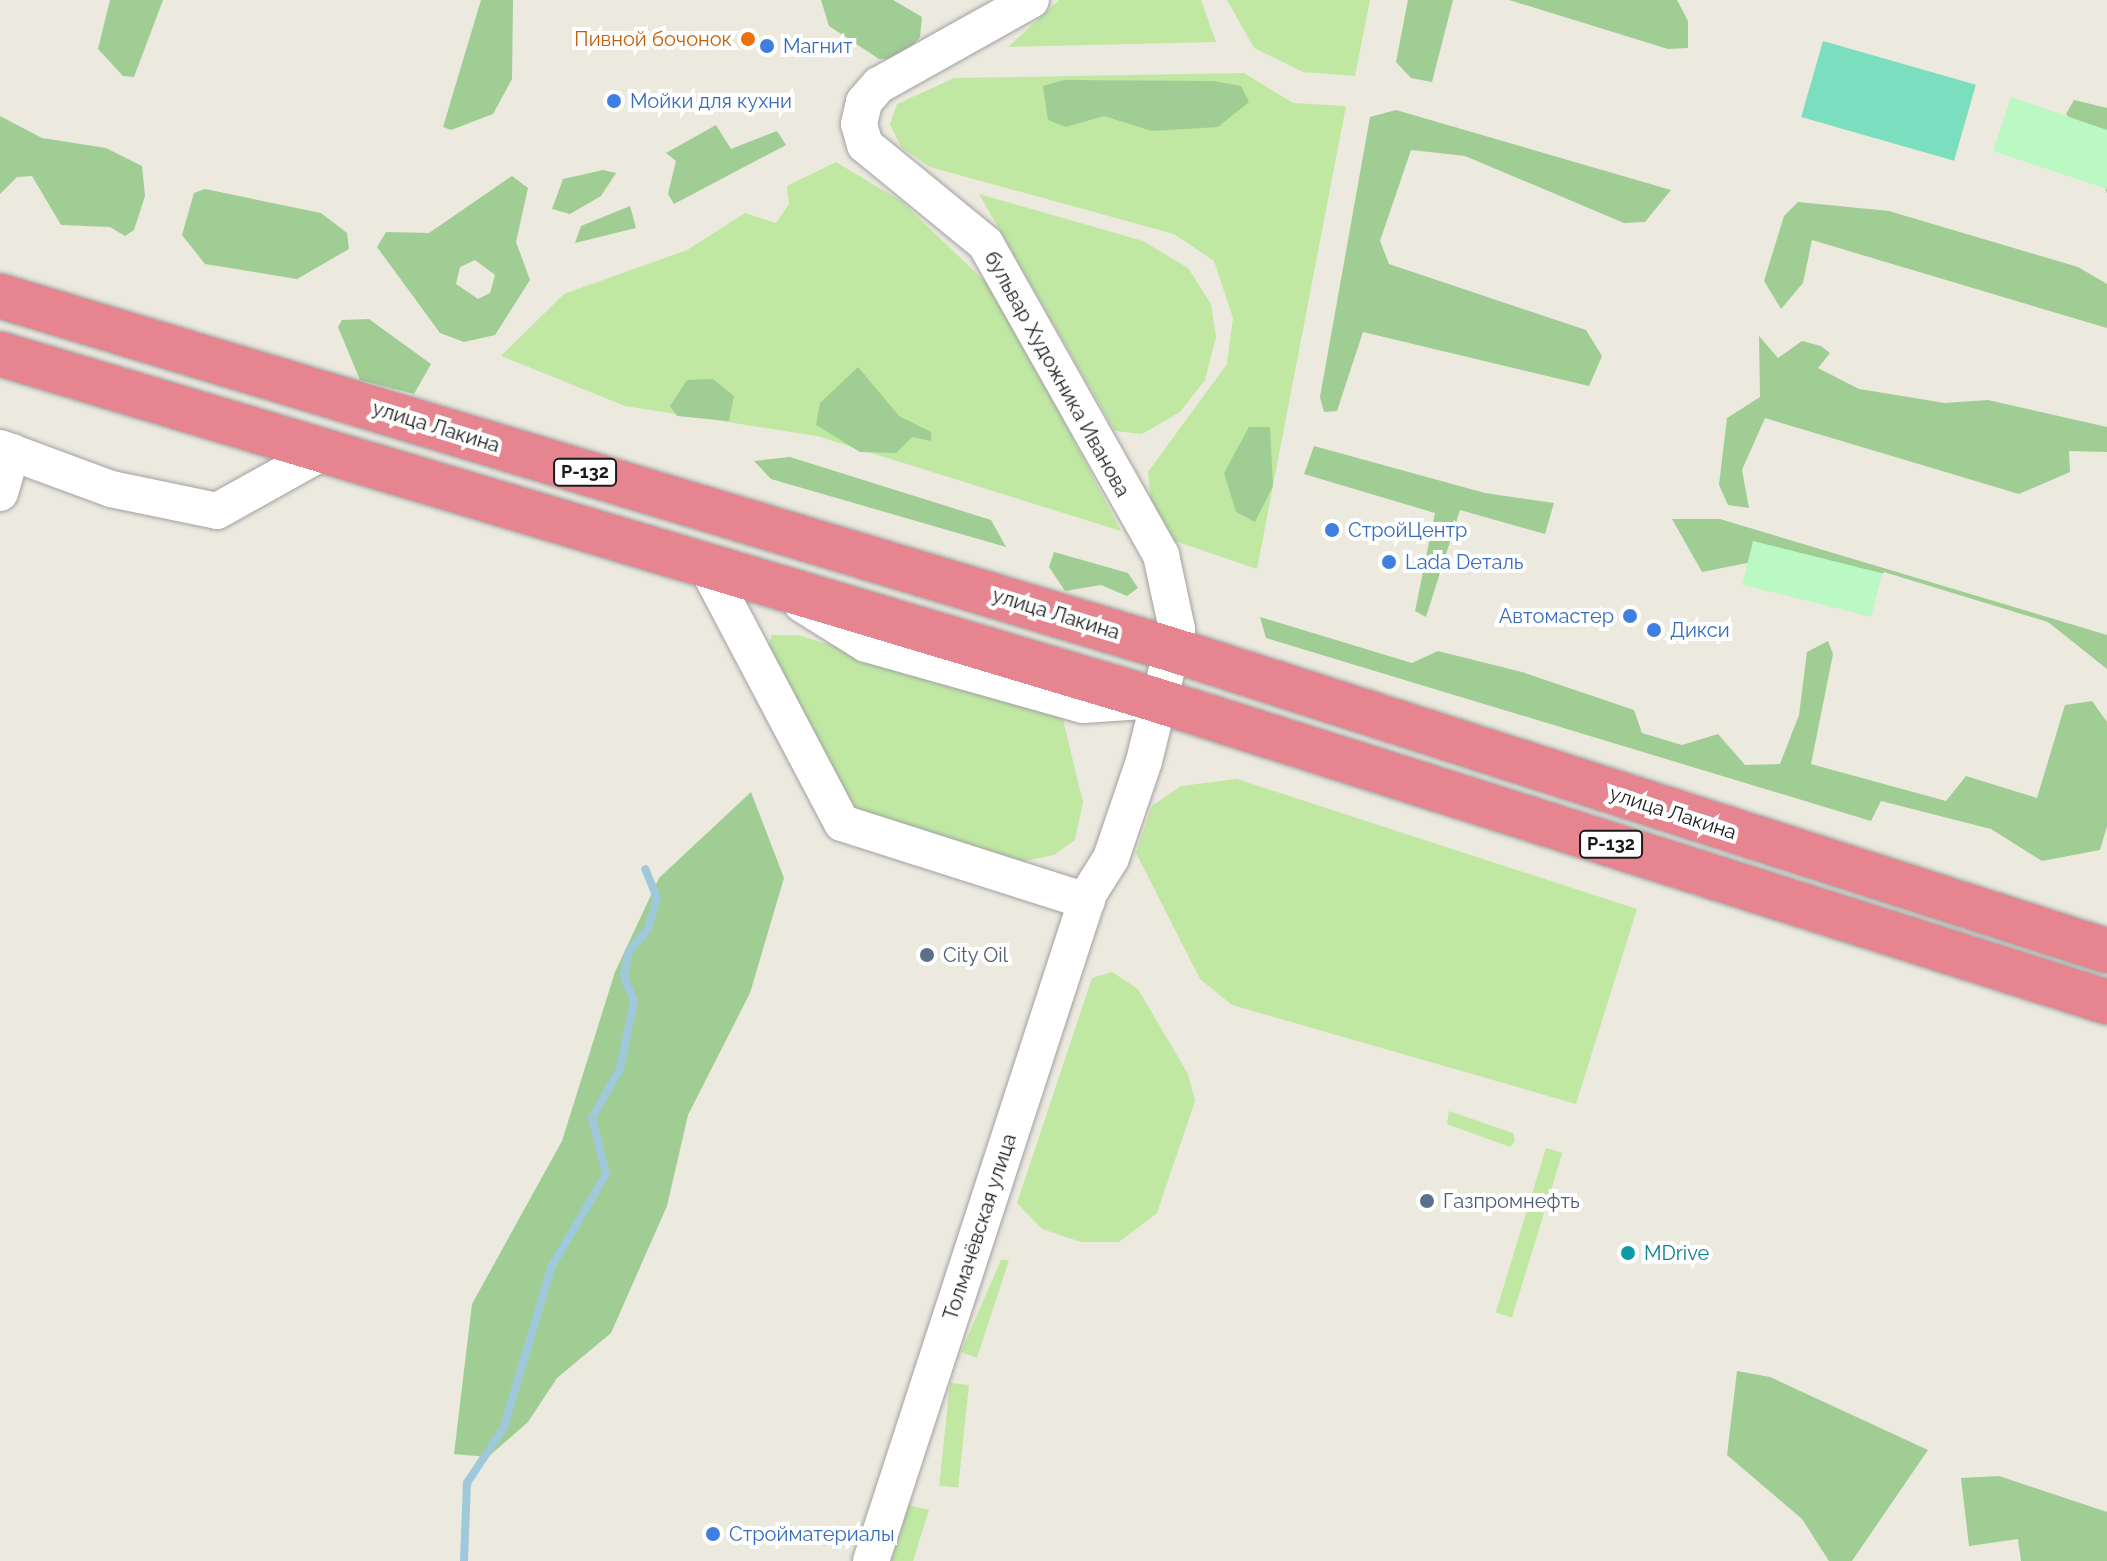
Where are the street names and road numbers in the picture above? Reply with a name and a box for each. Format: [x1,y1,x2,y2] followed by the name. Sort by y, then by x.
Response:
[979,247,1135,501] street label: бульвар Художника Иванова
[369,396,503,458] street label: улица Лакина
[553,458,617,486] road number: Р-132
[989,583,1123,645] street label: улица Лакина
[1607,781,1739,845] street label: улица Лакина
[1579,830,1643,858] road number: Р-132
[938,1130,1022,1324] street label: Толмачёвская улица

